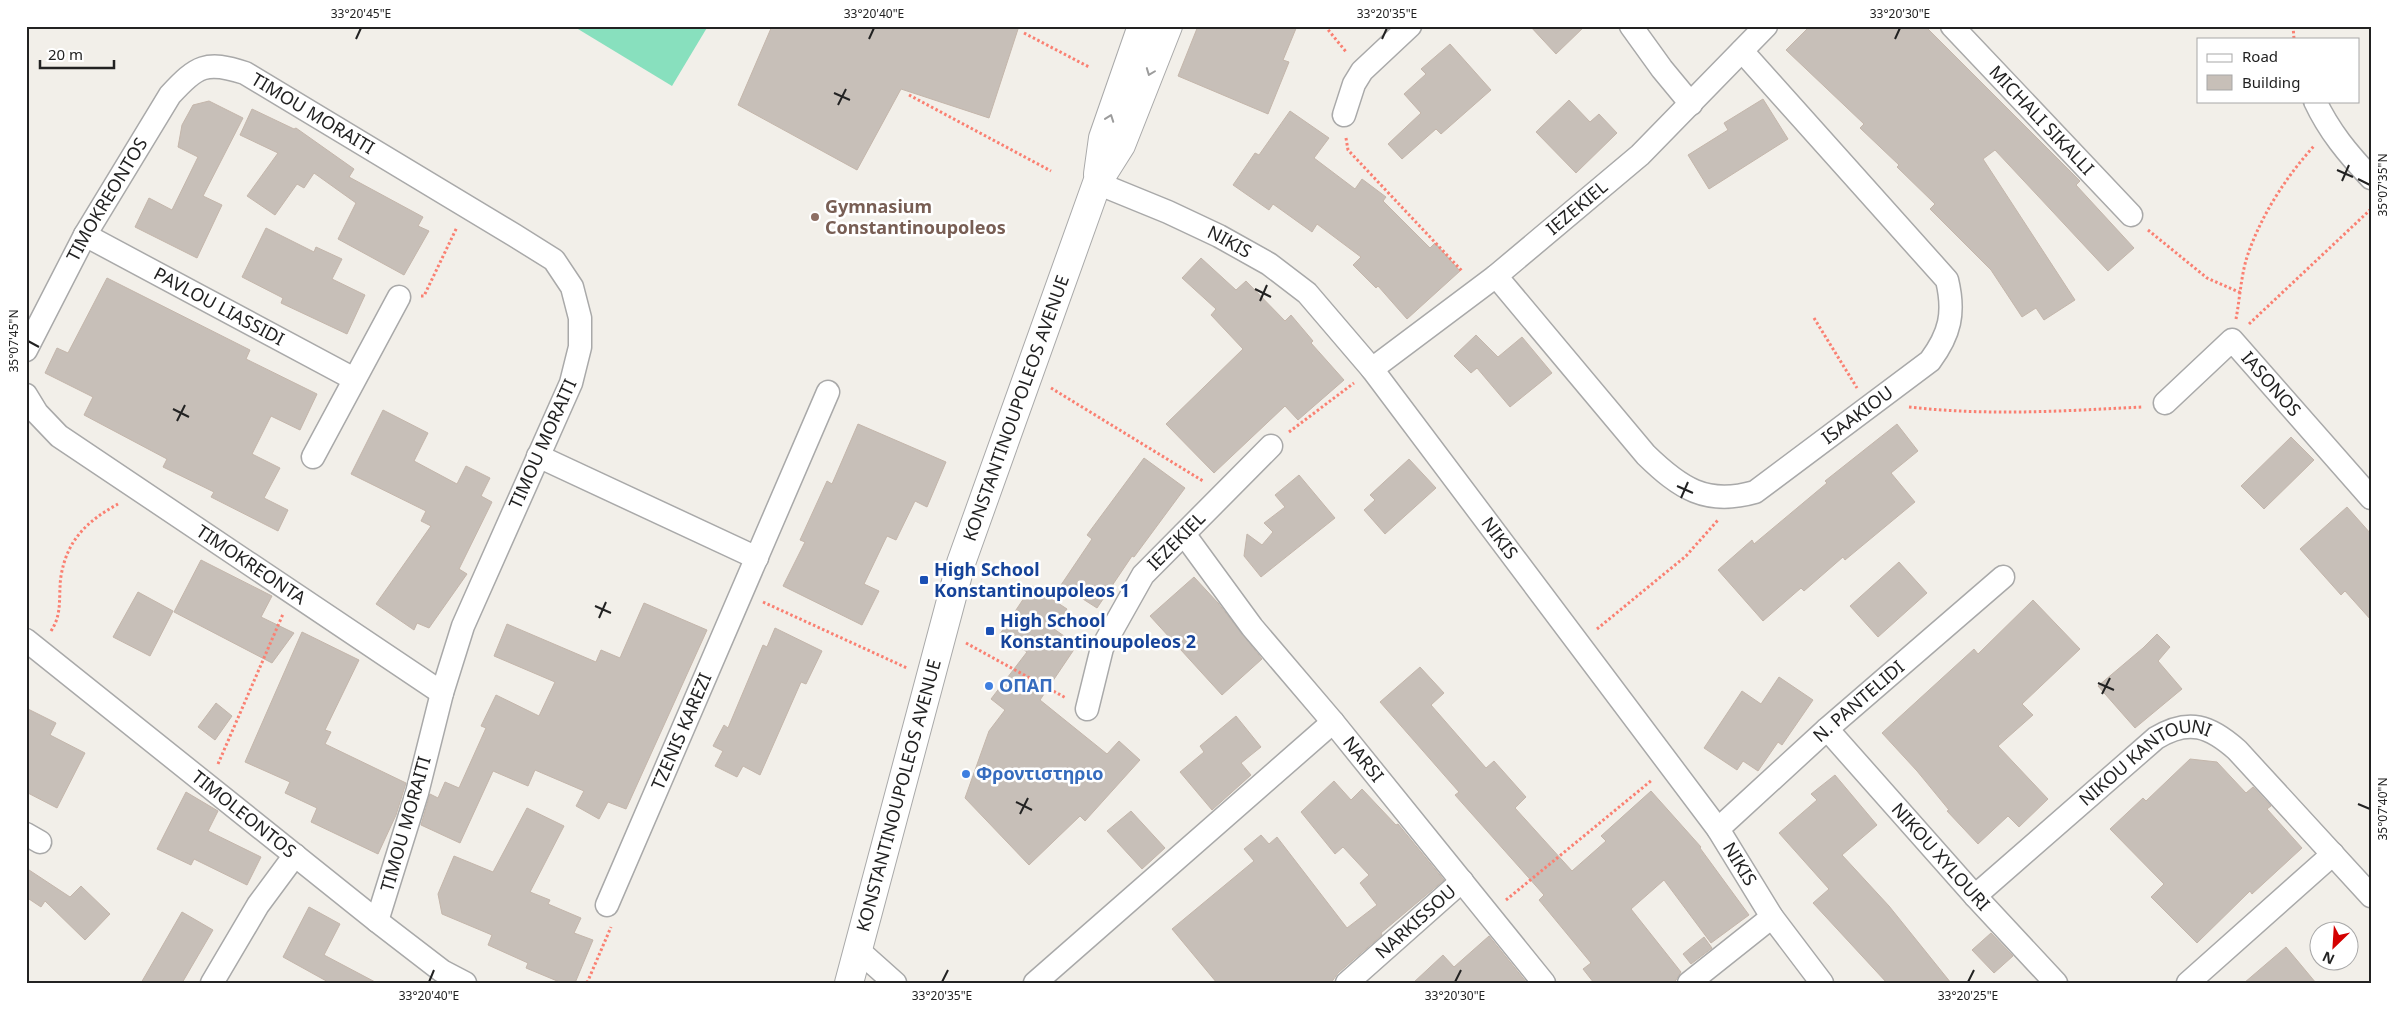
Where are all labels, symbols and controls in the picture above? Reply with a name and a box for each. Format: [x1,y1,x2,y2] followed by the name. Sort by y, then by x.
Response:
[331,5,391,22] text: 33°20'45"E
[844,5,904,22] text: 33°20'40"E
[1357,5,1417,22] text: 33°20'35"E
[1870,5,1930,22] text: 33°20'30"E
[40,38,114,70] scale bar
[2197,38,2360,102] legend
[48,44,83,64] text: 20 m
[2242,46,2278,66] text: Road
[1984,60,2100,180] street label: MICHALI SIKALLI
[247,67,379,159] street label: TIMOU MORAITI
[1146,67,1156,76] one-way arrow
[2242,72,2300,92] text: Building
[1104,115,1114,123] one-way arrow
[60,133,153,265] street label: TIMOKREONTOS
[2374,153,2391,217] text: 35°07'35"N
[1541,174,1612,240] street label: IEZEKIEL
[825,194,1006,239] place label: Gymnasium Constantinoupoleos
[809,211,821,223] marker: Gymnasium Constantinoupoleos
[1204,219,1256,263] street label: NIKIS
[150,261,289,351] street label: PAVLOU LIASSIDI
[957,272,1074,544] street label: KONSTANTINOUPOLEOS AVENUE
[5,309,22,373] text: 35°07'45"N
[2237,346,2307,421] street label: IASONOS
[503,375,581,512] street label: TIMOU MORAITI
[1816,380,1898,449] street label: ISAAKIOU
[1141,506,1210,575] street label: IEZEKIEL
[1476,512,1524,564] street label: NIKIS
[192,519,311,610] street label: TIMOKREONTA
[934,557,1130,602] place label: High School Konstantinoupoleos 1
[918,574,930,586] marker: High School Konstantinoupoleos 1
[1000,608,1196,653] place label: High School Konstantinoupoleos 2
[984,625,996,637] marker: High School Konstantinoupoleos 2
[1807,655,1909,747] street label: N. PANTELIDI
[850,656,946,934] street label: KONSTANTINOUPOLEOS AVENUE
[645,669,717,793] street label: TZENIS KAREZI
[999,673,1053,697] place label: ΟΠΑΠ
[983,680,995,692] marker: ΟΠΑΠ
[2074,713,2215,811] street label: NIKOU KANTOUNI
[1338,731,1390,787] street label: NARSI
[374,753,436,894] street label: TIMOU MORAITI
[976,761,1104,785] place label: Φροντιστηριο
[187,764,302,863] street label: TIMOLEONTOS
[960,768,972,780] marker: Φροντιστηριο
[2374,777,2391,841] text: 35°07'40"N
[1887,797,1996,915] street label: NIKOU XYLOURI
[1718,837,1763,890] street label: NIKIS
[1370,879,1461,964] street label: NARKISSOU
[2310,922,2360,972] north arrow
[2319,947,2337,969] text: N
[399,987,459,1004] text: 33°20'40"E
[912,987,972,1004] text: 33°20'35"E
[1425,987,1485,1004] text: 33°20'30"E
[1938,987,1998,1004] text: 33°20'25"E

